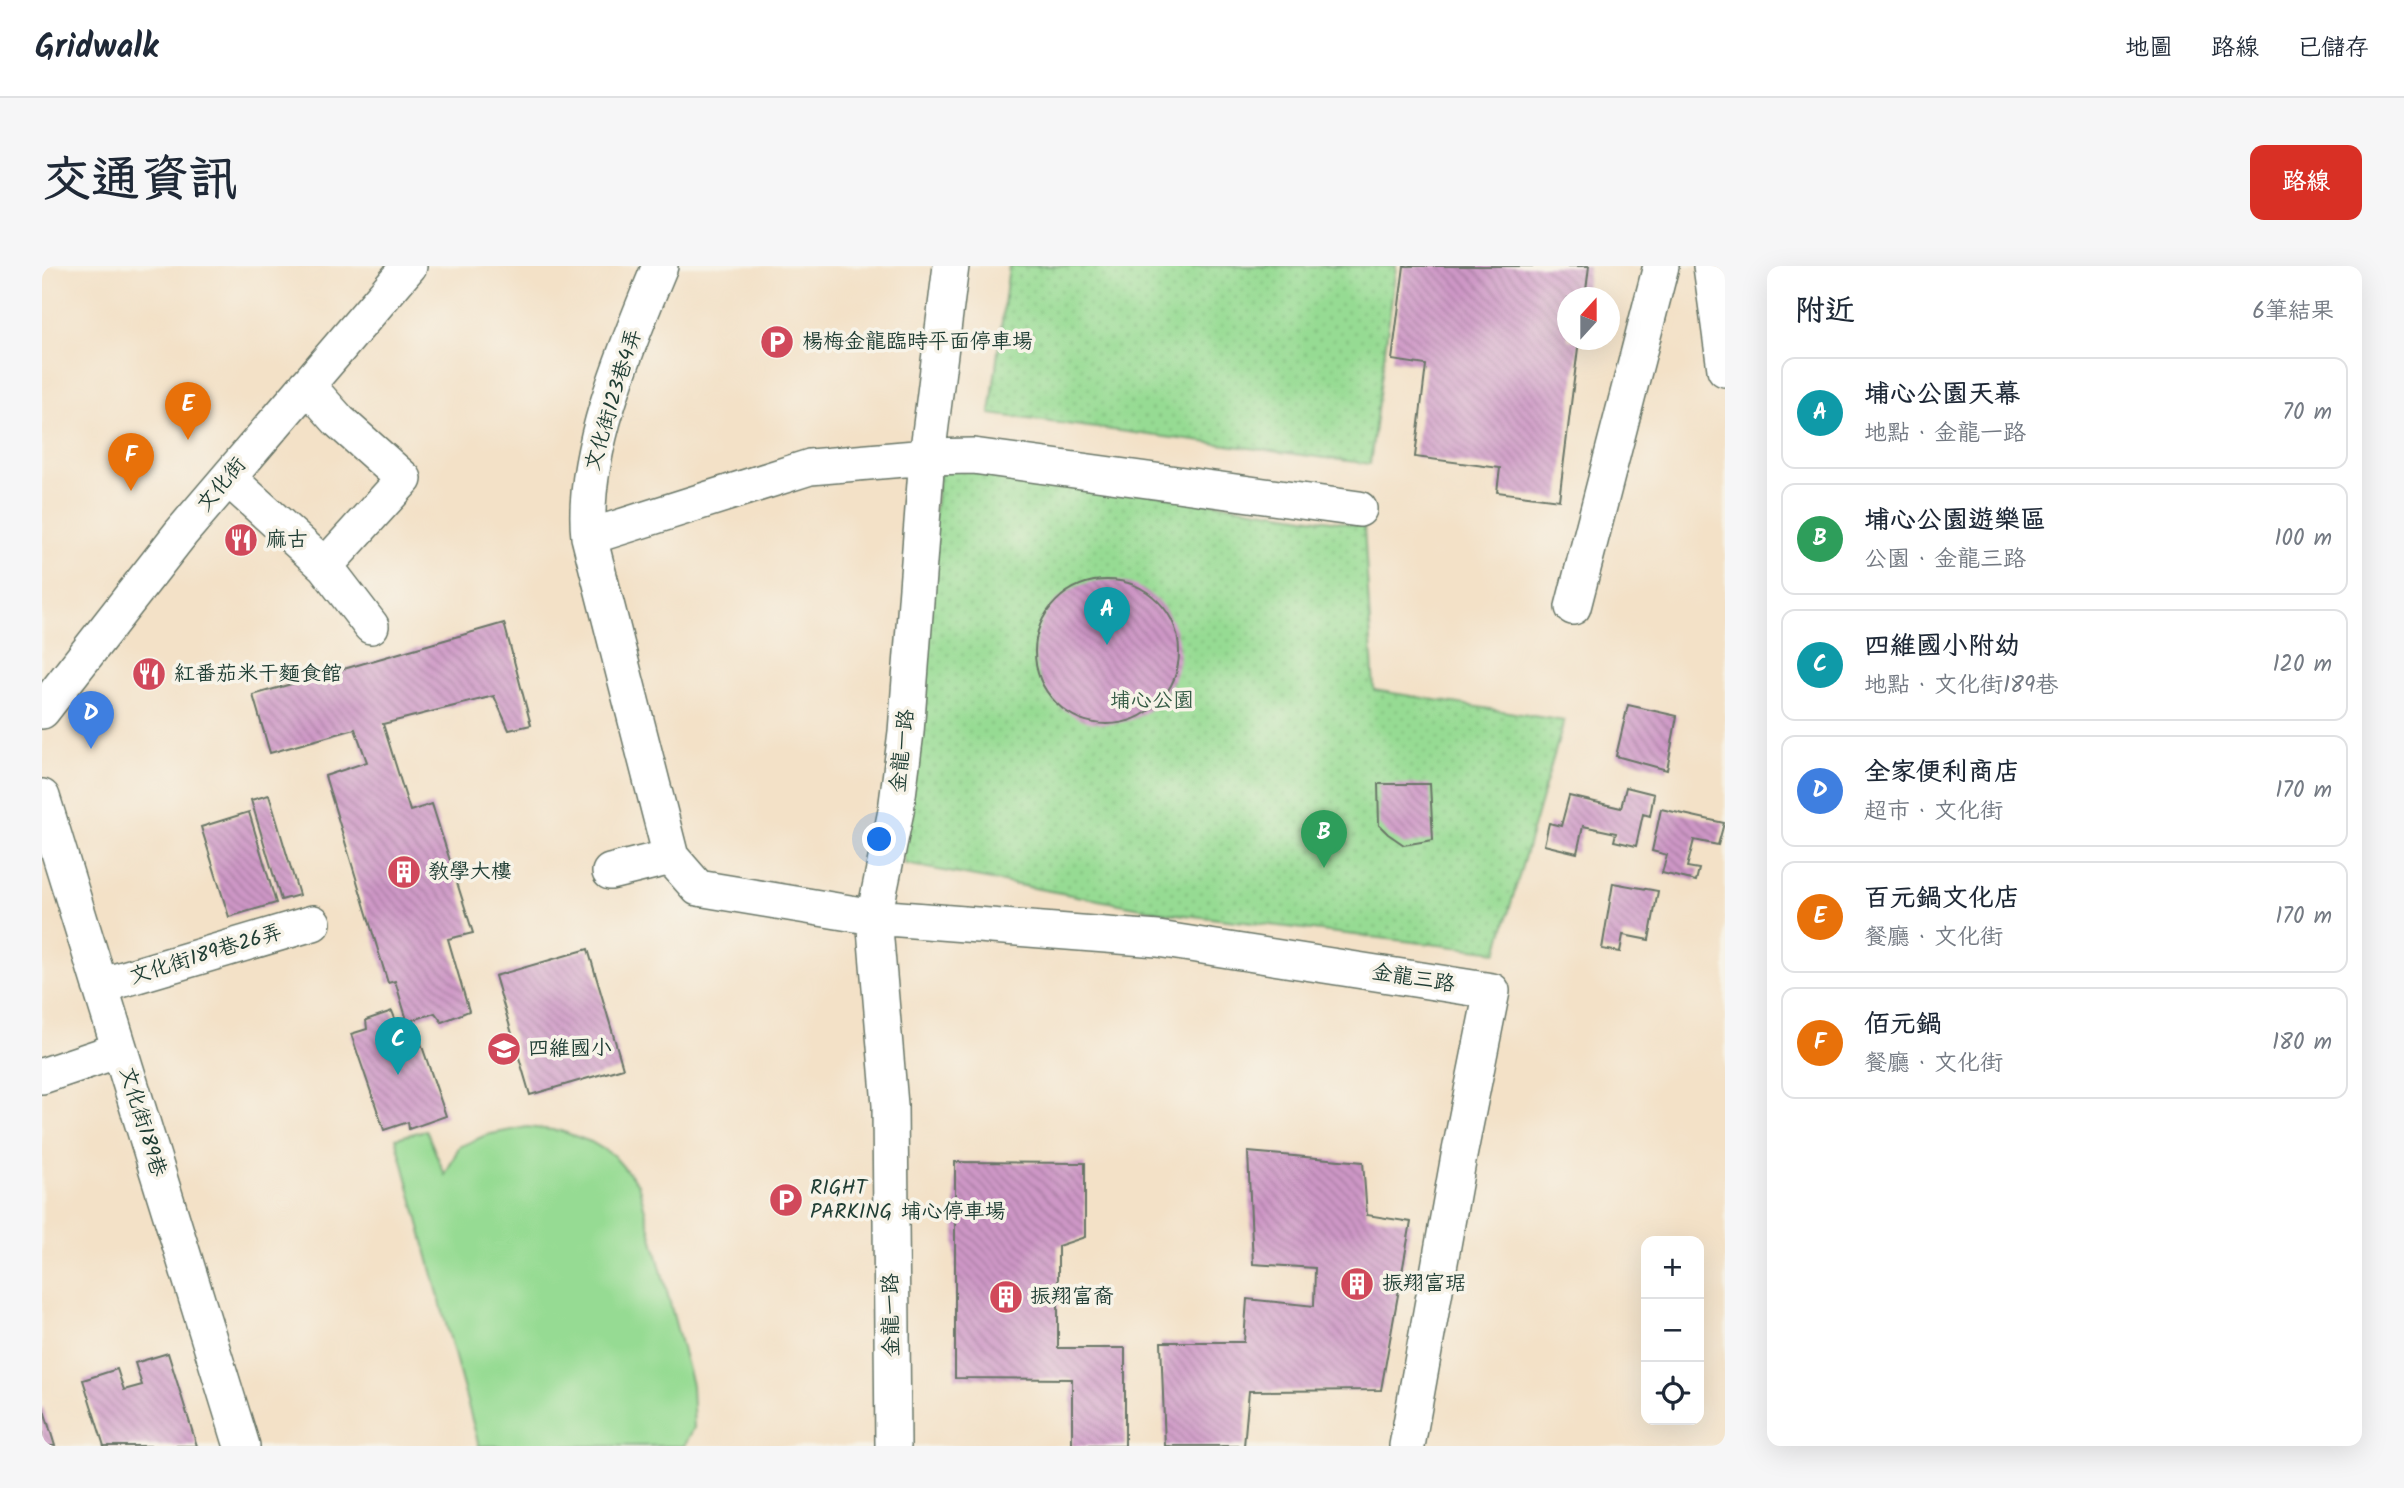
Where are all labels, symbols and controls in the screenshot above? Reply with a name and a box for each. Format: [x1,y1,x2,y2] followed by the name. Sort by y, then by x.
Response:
[35,22,158,75] text: Gridwalk
[2125,29,2173,68] text: 地圖
[2211,29,2259,68] text: 路線
[2297,29,2369,68] text: 已儲存
[42,143,238,221] text: 交通資訊
[2250,145,2362,220] button: 路線
[1557,287,1620,350] north arrow
[1795,288,1855,336] text: 附近
[2252,294,2334,330] text: 6筆結果
[758,323,796,361] parking icon: 楊梅金龍臨時平面停車場
[577,325,651,475] street label: 文化街123巷4弄
[802,326,1033,359] place label: 楊梅金龍臨時平面停車場
[1864,374,2020,416] text: 埔心公園天幕
[165,382,211,440] pin: E
[1813,395,1827,431] text: A
[2282,395,2332,431] text: 70 m
[1864,416,2026,452] text: 地點 · 金龍一路
[108,433,154,491] pin: F
[189,450,255,520] street label: 文化街
[1864,500,2046,542] text: 埔心公園遊樂區
[222,521,260,559] restaurant icon: 麻古
[1813,521,1827,557] text: B
[2274,521,2332,557] text: 100 m
[266,524,308,557] place label: 麻古
[1864,542,2026,578] text: 公園 · 金龍三路
[1084,587,1130,645] pin: A
[1864,626,2020,668] text: 四維國小附幼
[1813,647,1827,683] text: C
[2272,647,2332,683] text: 120 m
[130,655,168,693] restaurant icon: 紅番茄米干麵食館
[174,658,342,691] place label: 紅番茄米干麵食館
[1864,668,2058,704] text: 地點 · 文化街189巷
[1110,685,1194,718] park label: 埔心公園
[68,691,114,749] pin: D
[882,708,924,794] street label: 金龍一路
[1864,752,2020,794] text: 全家便利商店
[1812,773,1828,809] text: D
[2275,773,2332,809] text: 170 m
[1864,794,2003,830] text: 超市 · 文化街
[1301,810,1347,868] pin: B
[862,822,896,856] your location
[385,853,423,891] building icon: 教學大樓
[428,856,512,889] place label: 教學大樓
[1864,878,2020,920] text: 百元鍋文化店
[1814,899,1826,935] text: E
[2275,899,2332,935] text: 170 m
[125,916,287,994] street label: 文化街189巷26弄
[1864,920,2003,956] text: 餐廳 · 文化街
[1369,956,1457,1002] street label: 金龍三路
[1864,1004,1942,1046] text: 佰元鍋
[375,1017,421,1075] pin: C
[1814,1025,1826,1061] text: F
[2272,1025,2332,1061] text: 180 m
[485,1030,523,1068] school or university icon: 四維國小
[528,1033,612,1066] place label: 四維國小
[1864,1046,2003,1082] text: 餐廳 · 文化街
[110,1063,174,1181] street label: 文化街189巷
[810,1172,1006,1229] place label: RIGHT PARKING 埔心停車場
[767,1181,805,1219] parking icon: RIGHT PARKING 埔心停車場
[1641,1236,1704,1425] map controls
[1641,1236,1704,1299] button: +
[1338,1265,1376,1303] building icon: 振翔富琚
[1382,1268,1466,1301] place label: 振翔富琚
[875,1273,909,1357] street label: 金龍一路
[987,1278,1025,1316] building icon: 振翔富裔
[1030,1281,1114,1314] place label: 振翔富裔
[1641,1299,1704,1362] button: −
[1641,1362,1704,1425] button: locate

